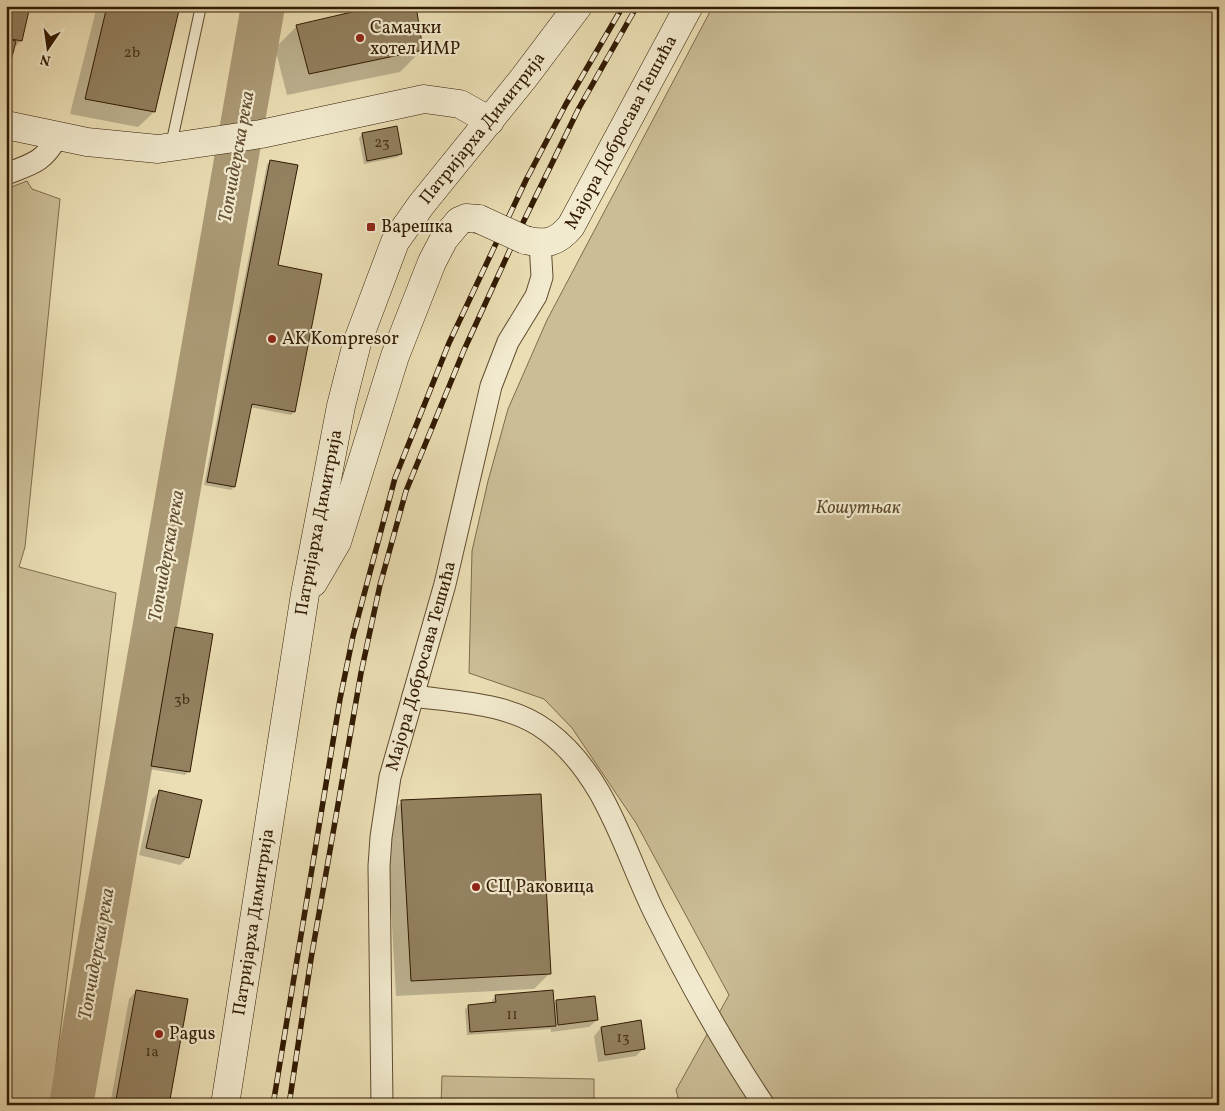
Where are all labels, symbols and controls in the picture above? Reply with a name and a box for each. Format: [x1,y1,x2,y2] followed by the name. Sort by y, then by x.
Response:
[370,16,460,62] place label: Самачки хотел ИМР
[22,22,72,72] north arrow
[559,31,684,234] street label: Мајора Добросава Тешића
[354,32,366,44] marker: Самачки хотел ИМР
[124,43,140,64] house number: 2b
[414,47,551,210] street label: Патријарха Димитрија
[38,49,53,70] text: N
[213,89,261,225] water label: Топчидерска река
[374,133,390,154] house number: 23
[381,215,453,240] place label: Варешка
[365,221,377,233] marker: Варешка
[282,327,399,352] place label: AK Kompresor
[266,333,278,345] marker: AK Kompresor
[289,427,349,617] street label: Патријарха Димитрија
[143,488,191,624] water label: Топчидерска река
[816,496,901,521] park label: Кошутњак
[380,559,462,774] street label: Мајора Добросава Тешића
[174,690,190,711] house number: 3b
[227,827,281,1018] street label: Патријарха Димитрија
[486,875,594,900] place label: СЦ Раковица
[470,881,482,893] marker: СЦ Раковица
[73,886,121,1022] water label: Топчидерска река
[506,1005,518,1026] house number: 11
[169,1022,215,1047] place label: Pagus
[153,1028,165,1040] marker: Pagus
[616,1028,630,1049] house number: 13
[145,1042,159,1063] house number: 1a

